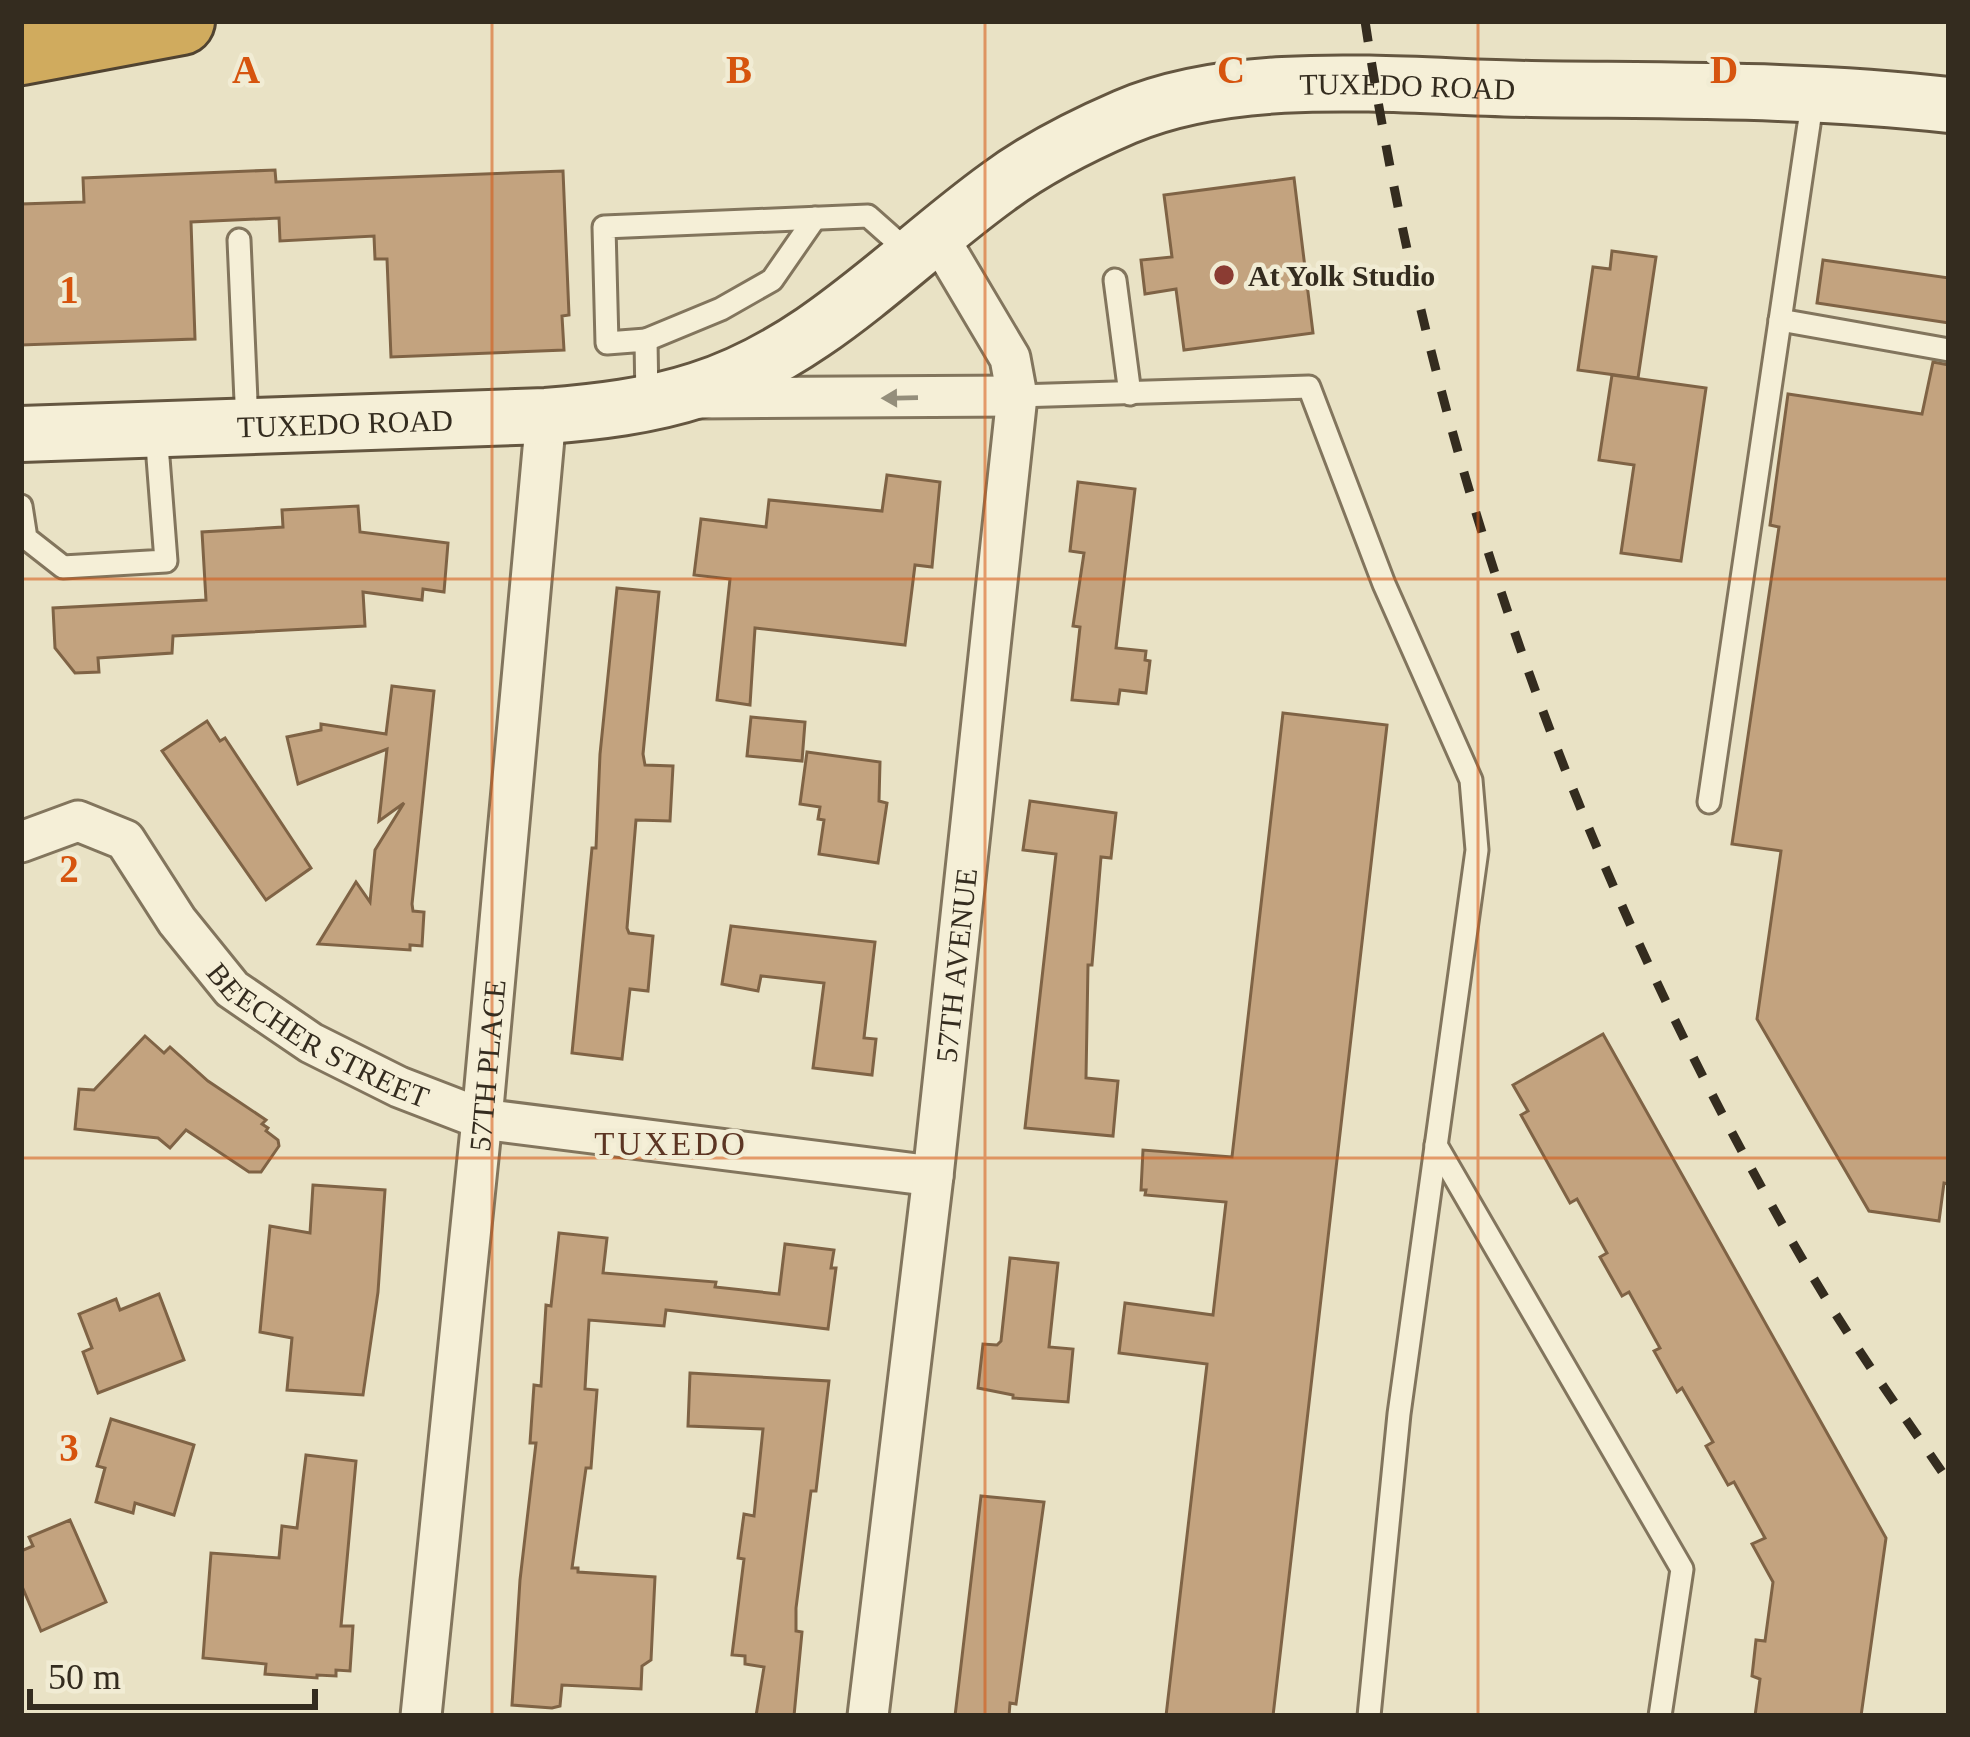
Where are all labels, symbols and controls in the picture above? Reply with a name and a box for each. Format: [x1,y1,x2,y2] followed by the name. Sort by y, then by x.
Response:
[232,48,260,91] text: A
[726,48,752,91] text: B
[1217,48,1245,91] text: C
[1710,48,1738,91] text: D
[1299,67,1516,105] street label: TUXEDO ROAD
[1248,259,1435,292] place label: At Yolk Studio
[1211,262,1237,288] marker: At Yolk Studio
[59,268,79,311] text: 1
[880,389,918,408] one-way arrow
[236,403,453,443] street label: TUXEDO ROAD
[59,847,79,890] text: 2
[929,866,983,1064] street label: 57TH AVENUE
[201,956,434,1114] street label: BEECHER STREET
[462,978,511,1153] street label: 57TH PLACE
[594,1126,748,1162] district label: TUXEDO
[59,1426,79,1469] text: 3
[30,1635,315,1709] scale bar
[48,1657,121,1697] text: 50 m

